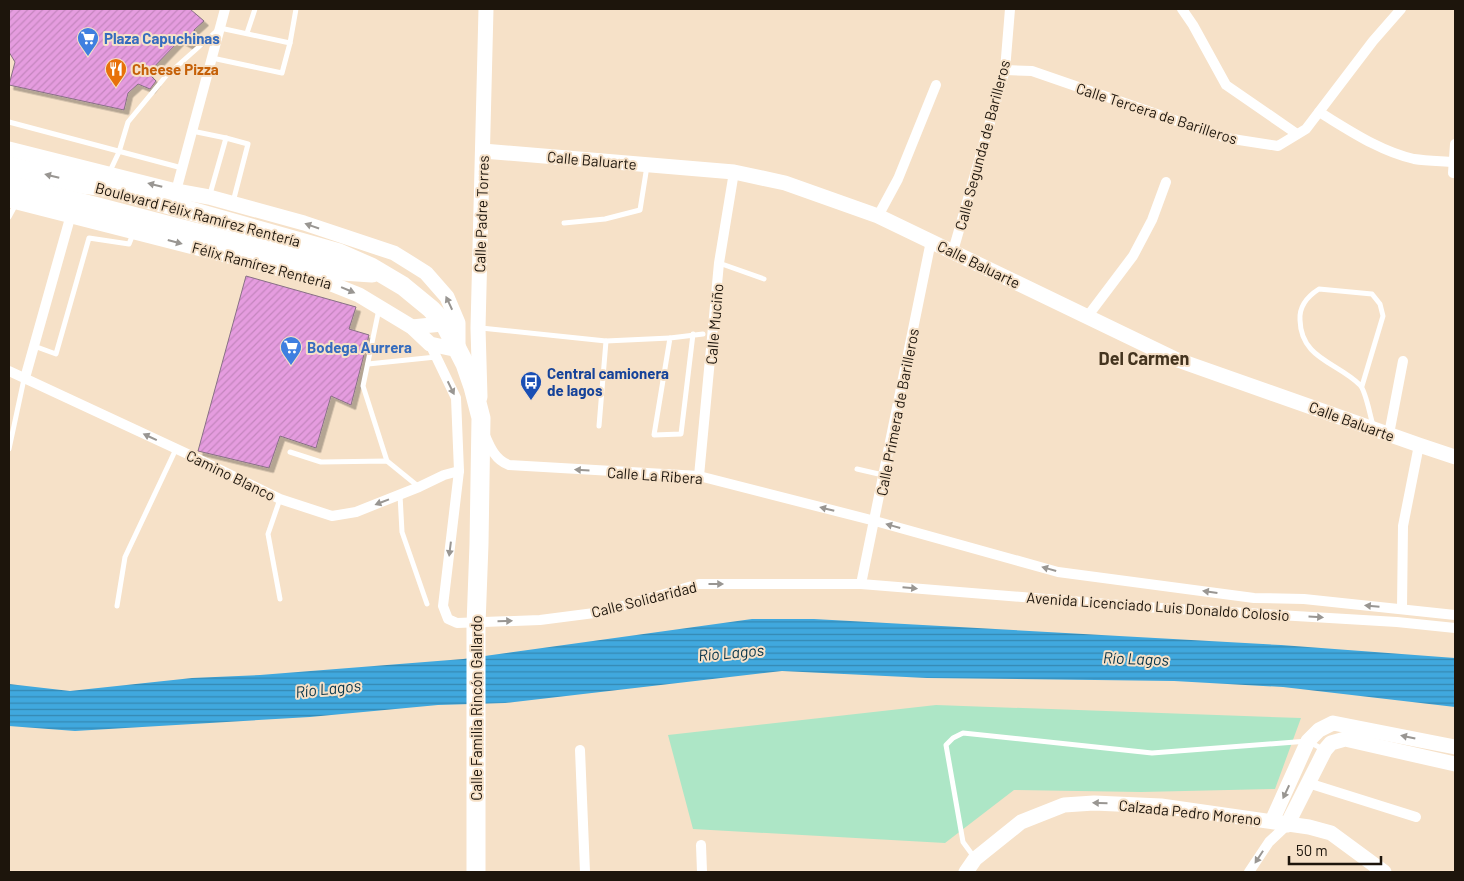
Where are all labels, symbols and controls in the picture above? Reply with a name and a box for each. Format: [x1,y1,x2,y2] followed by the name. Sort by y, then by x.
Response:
[76,26,100,57] supermarket icon: Plaza Capuchinas
[104,29,220,47] place label: Plaza Capuchinas
[104,57,128,88] restaurant icon: Cheese Pizza
[951,58,1013,232] street label: Calle Segunda de Barilleros
[132,60,219,78] place label: Cheese Pizza
[1074,78,1240,148] street label: Calle Tercera de Barilleros
[547,147,637,173] street label: Calle Baluarte
[470,155,492,273] street label: Calle Padre Torres
[44,172,59,180] one-way arrow
[93,178,303,250] street label: Boulevard Félix Ramírez Rentería
[147,181,162,189] one-way arrow
[304,222,319,230] one-way arrow
[935,236,1023,292] street label: Calle Baluarte
[167,238,182,246] one-way arrow
[190,238,334,292] street label: Félix Ramírez Rentería
[701,283,727,365] street label: Calle Muciño
[341,287,355,295] one-way arrow
[445,296,453,310] one-way arrow
[872,327,922,497] street label: Calle Primera de Barilleros
[279,335,303,366] supermarket icon: Bodega Aurrera
[307,338,412,356] place label: Bodega Aurrera
[1099,347,1189,369] district label: Del Carmen
[547,364,669,399] place label: Central camionera de lagos
[519,370,543,401] bus stop icon: Central camionera de lagos
[447,381,455,395] one-way arrow
[1307,397,1397,445] street label: Calle Baluarte
[143,432,158,441] one-way arrow
[184,446,278,504] street label: Camino Blanco
[607,463,703,487] street label: Calle La Ribera
[573,465,589,473] one-way arrow
[374,499,389,506] one-way arrow
[820,505,835,513] one-way arrow
[885,521,900,529] one-way arrow
[446,541,454,557] one-way arrow
[1042,565,1057,573] one-way arrow
[589,577,699,621] street label: Calle Solidaridad
[708,580,724,588] one-way arrow
[902,584,918,592] one-way arrow
[1026,588,1290,624] street label: Avenida Licenciado Luis Donaldo Colosio
[1202,588,1218,596] one-way arrow
[1364,601,1380,609] one-way arrow
[1309,613,1325,621] one-way arrow
[467,615,485,801] street label: Calle Familia Rincón Gallardo
[498,617,514,625] one-way arrow
[697,640,765,664] water label: Río Lagos
[1103,647,1170,669] water label: Río Lagos
[294,675,362,701] water label: Río Lagos
[1400,733,1415,741] one-way arrow
[1281,785,1289,799] one-way arrow
[1118,796,1262,828] street label: Calzada Pedro Moreno
[1091,799,1107,807] one-way arrow
[1289,834,1382,866] scale bar
[1296,841,1328,859] text: 50 m
[1254,850,1264,864] one-way arrow

